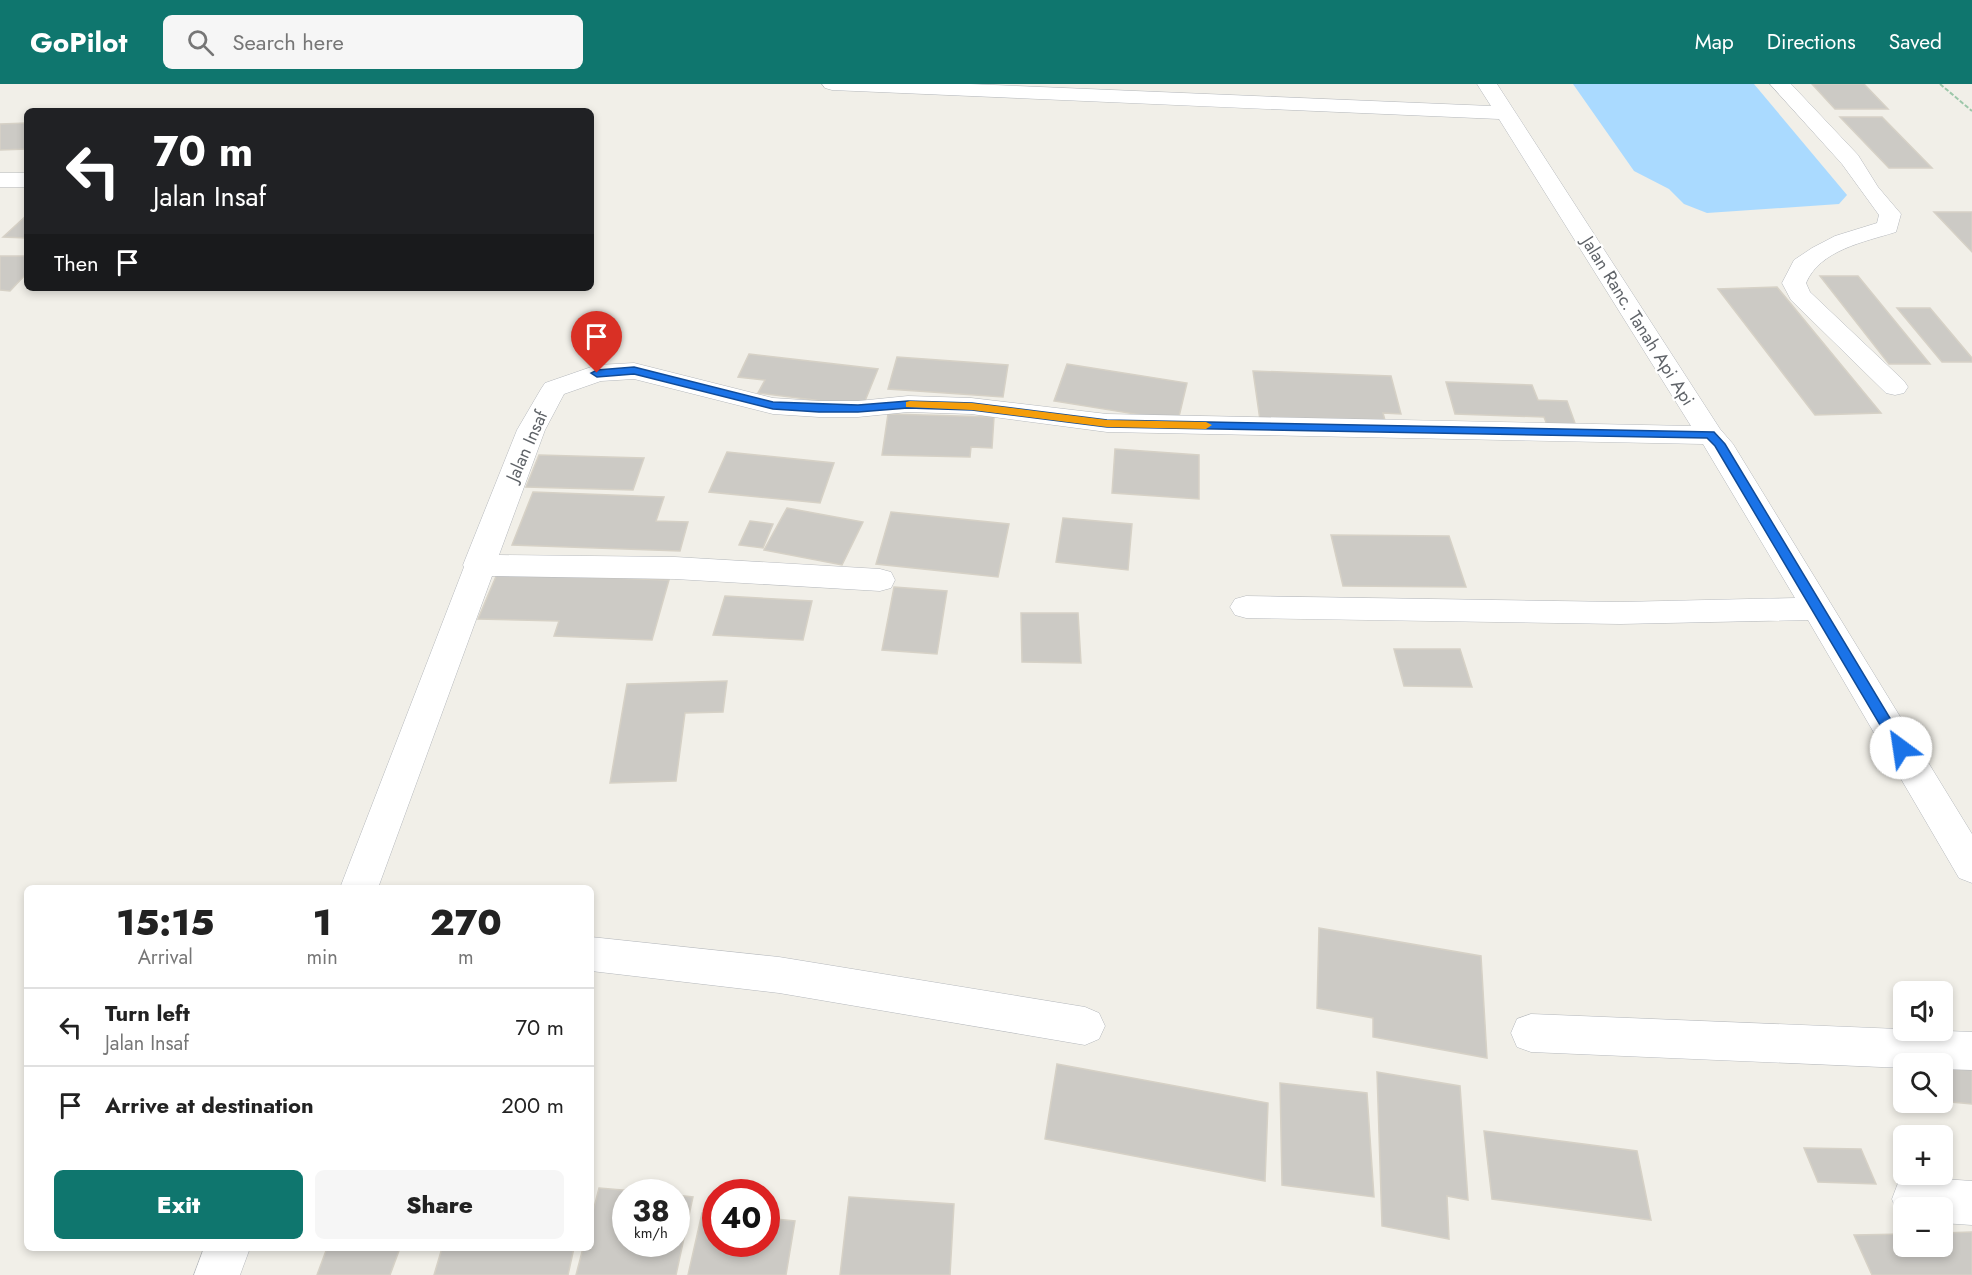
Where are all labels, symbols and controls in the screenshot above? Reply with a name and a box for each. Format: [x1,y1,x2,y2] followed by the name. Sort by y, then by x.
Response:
[163,15,583,69] search box
[30,22,127,63] text: GoPilot
[184,26,217,59] icon: search
[232,26,344,58] text: Search here
[1695,27,1734,57] text: Map
[1767,27,1856,57] text: Directions
[1889,27,1942,57] text: Saved
[153,121,253,182] text: 70 m
[54,132,132,210] icon: left
[153,177,266,216] text: Jalan Insaf
[1574,230,1701,411] street label: Jalan Ranc. Tanah Api Api
[111,246,144,279] icon: arrive
[54,247,99,279] text: Then
[571,311,622,373] pin
[580,320,613,353] icon: arrive
[499,405,555,488] street label: Jalan Insaf
[1869,716,1933,780] position arrow
[116,896,214,948] text: 15:15
[313,896,332,948] text: 1
[430,896,502,948] text: 270
[138,943,193,972] text: Arrival
[307,943,338,972] text: min
[458,943,474,972] text: m
[1893,981,1953,1257] map controls
[1893,981,1953,1041] button: sound
[105,997,190,1029] text: Turn left
[54,1011,87,1044] icon: left
[515,1011,564,1043] text: 70 m
[105,1029,189,1058] text: Jalan Insaf
[1893,1053,1953,1113] button: search
[54,1089,87,1122] icon: arrive
[105,1089,314,1121] text: Arrive at destination
[501,1089,564,1121] text: 200 m
[1893,1125,1953,1185] button: +
[54,1170,303,1239] button: Exit
[315,1170,564,1239] button: Share
[702,1179,780,1257] speed limit sign: 40
[632,1189,670,1232] text: 38
[1893,1197,1953,1257] button: −
[634,1222,668,1244] text: km/h

